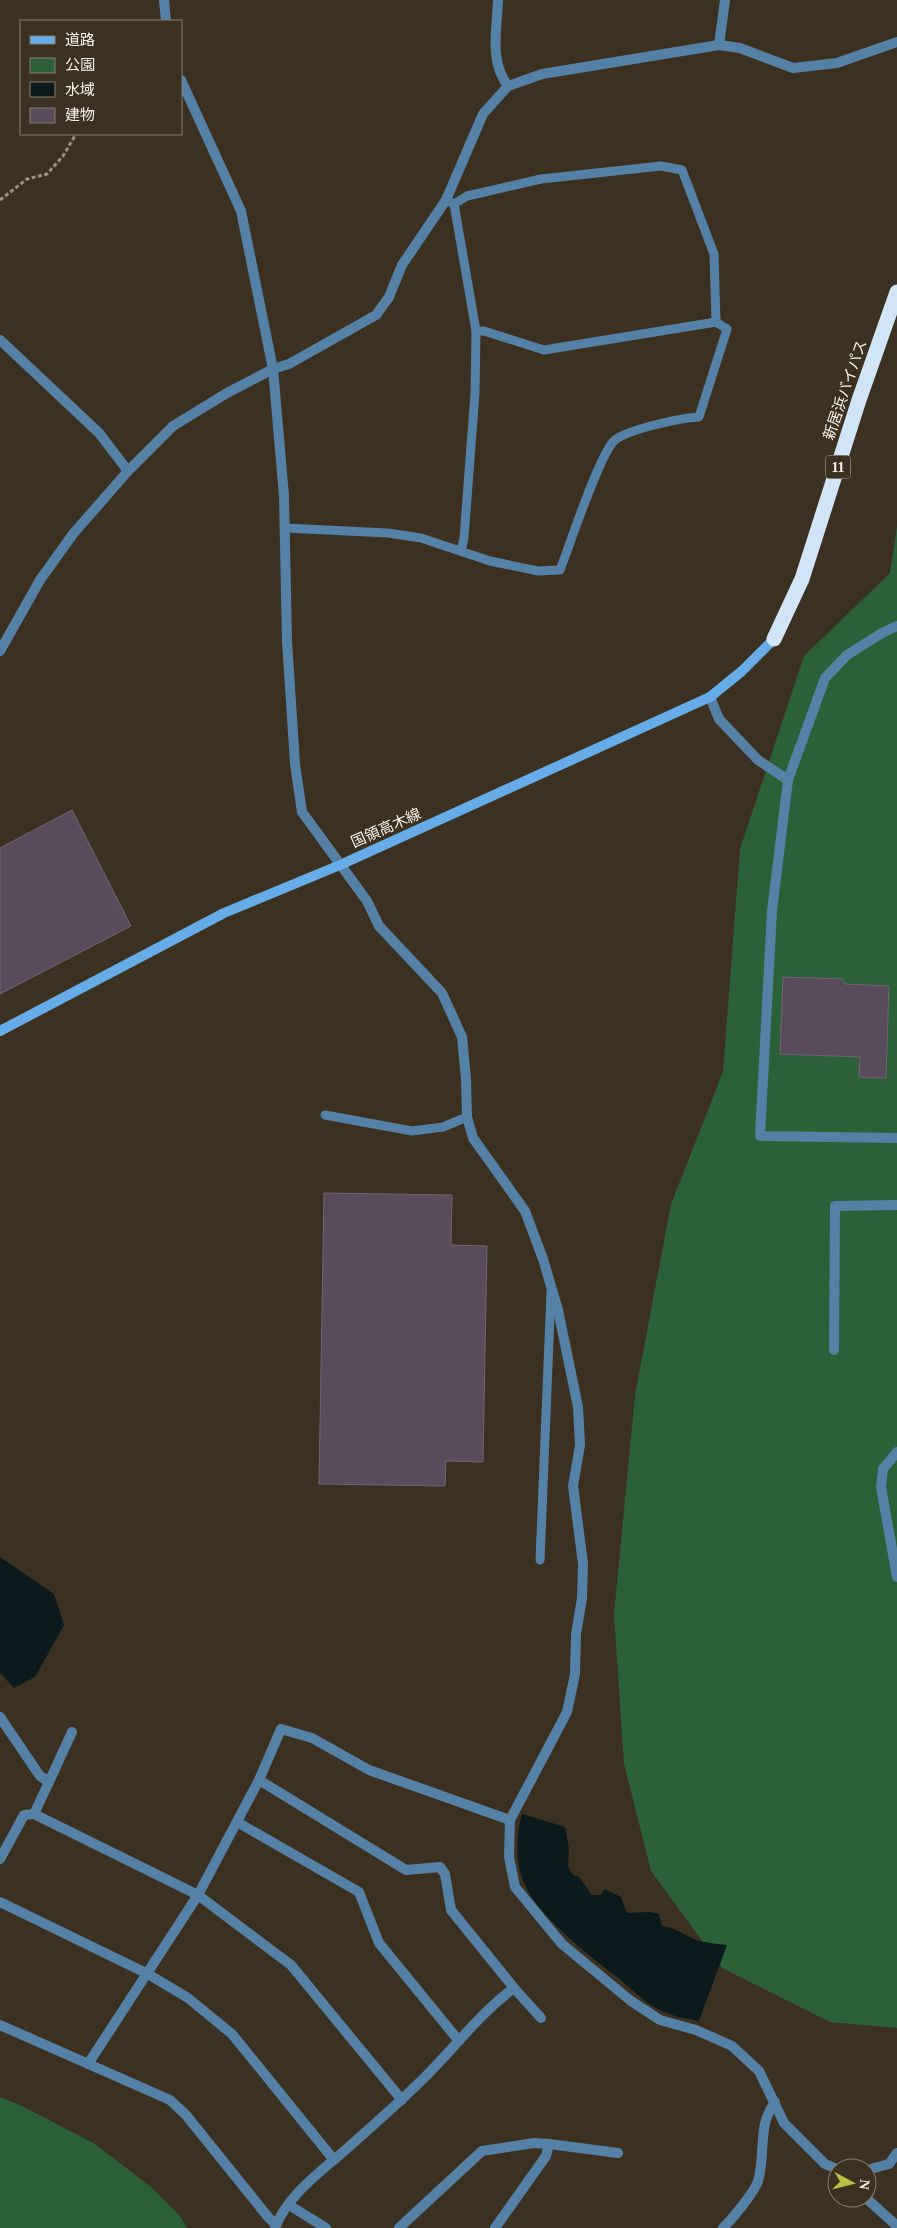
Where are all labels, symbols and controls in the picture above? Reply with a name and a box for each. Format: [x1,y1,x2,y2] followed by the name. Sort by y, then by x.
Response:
[20,20,182,135] legend
[65,32,95,48] text: 道路
[65,57,95,73] text: 公園
[65,82,95,98] text: 水域
[65,107,95,123] text: 建物
[820,338,870,442] street label: 新居浜バイパス
[826,456,850,478] road number: 11
[348,805,424,851] street label: 国領高木線
[827,2158,877,2208] north arrow
[856,2179,872,2190] text: N

